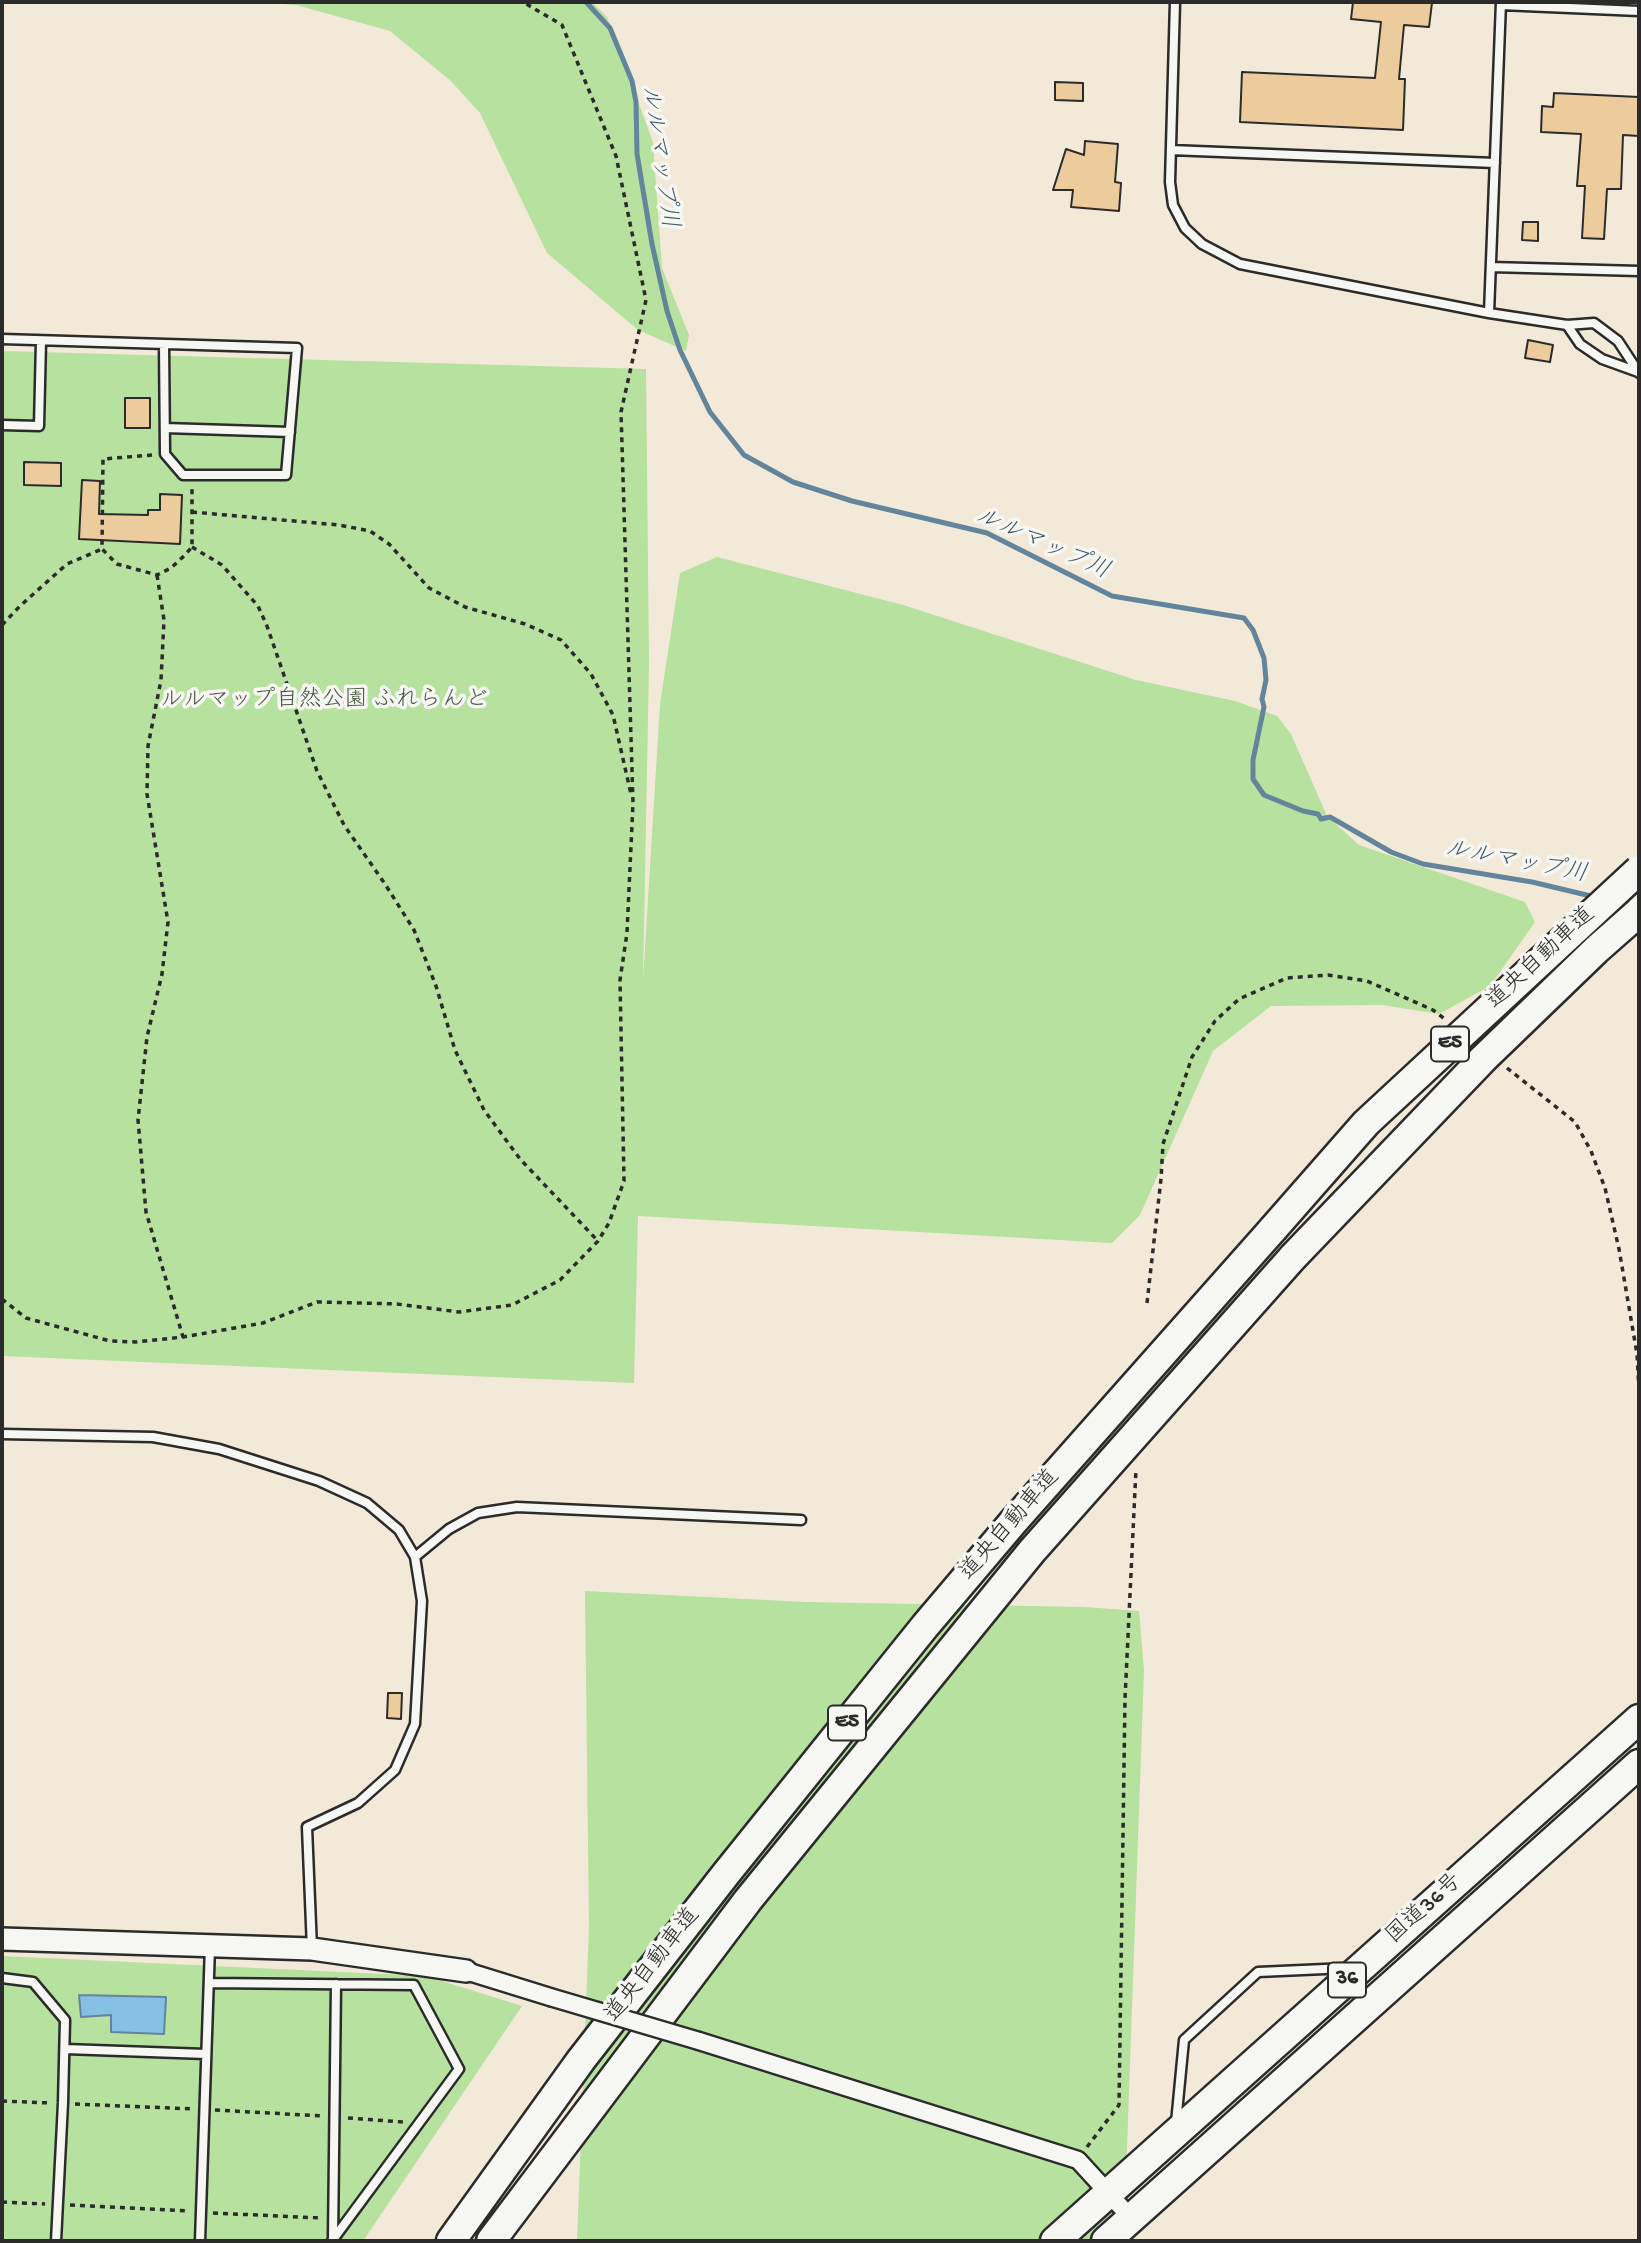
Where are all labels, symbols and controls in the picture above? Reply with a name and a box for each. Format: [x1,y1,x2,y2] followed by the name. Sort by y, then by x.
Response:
[634,84,682,230] water label: ルルマップ川
[970,503,1114,587] water label: ルルマップ川
[160,687,488,715] park label: ルルマップ自然公園 ふれらんど
[1443,835,1589,891] water label: ルルマップ川
[1482,902,1602,1016] street label: 道央自動車道
[1431,1026,1469,1062] road number: E5
[955,1465,1067,1587] street label: 道央自動車道
[828,1706,866,1740] road number: E5
[1381,1869,1469,1951] street label: 国道36号
[601,1903,707,2029] street label: 道央自動車道
[1328,1962,1366,1997] road number: 36

